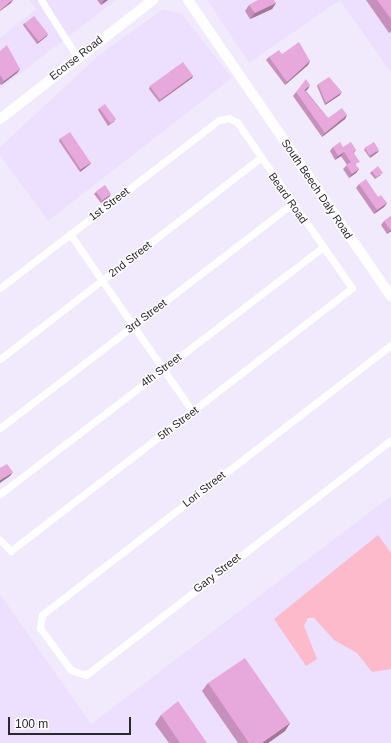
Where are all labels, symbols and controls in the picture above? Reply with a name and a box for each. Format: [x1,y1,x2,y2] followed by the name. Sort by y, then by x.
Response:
[47,33,105,83] street label: Ecorse Road
[279,137,355,241] street label: South Beech Daly Road
[266,170,310,226] street label: Beard Road
[86,185,132,223] street label: 1st Street
[106,238,154,280] street label: 2nd Street
[123,296,169,336] street label: 3rd Street
[138,350,184,390] street label: 4th Street
[155,403,201,443] street label: 5th Street
[180,468,228,510] street label: Lori Street
[191,550,243,596] street label: Gary Street
[10,709,133,735] scale bar
[15,717,48,731] text: 100 m

